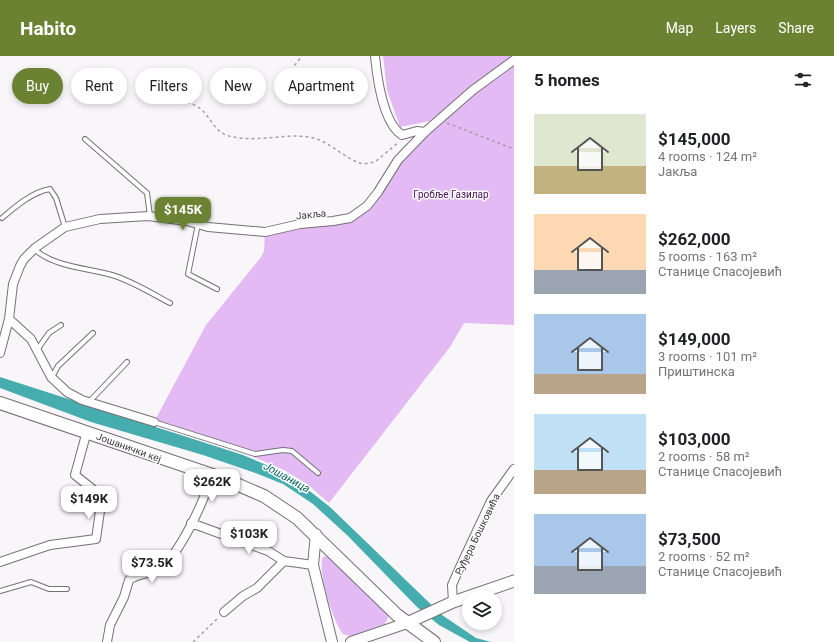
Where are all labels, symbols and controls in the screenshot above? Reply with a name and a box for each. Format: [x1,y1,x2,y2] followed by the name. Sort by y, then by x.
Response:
[20,17,76,40] text: Habito
[666,20,693,36] text: Map
[715,20,756,36] text: Layers
[778,20,814,36] text: Share
[12,68,63,104] chip: Buy
[71,68,127,104] chip: Rent
[135,68,202,104] chip: Filters
[210,68,266,104] chip: New
[274,68,368,104] chip: Apartment
[792,69,814,91] icon: filters
[534,70,600,90] text: 5 homes
[658,129,730,149] text: $145,000
[566,130,614,178] icon: home
[658,149,757,164] text: 4 rooms · 124 m²
[658,164,697,179] text: Јакља
[413,189,489,200] park label: Гробље Газилар
[155,197,211,231] pin: $145K
[164,202,202,217] text: $145K
[295,207,327,222] street label: Јакља
[658,229,730,249] text: $262,000
[566,230,614,278] icon: home
[658,249,757,264] text: 5 rooms · 163 m²
[658,264,782,279] text: Станице Спасојевић
[658,329,730,349] text: $149,000
[566,330,614,378] icon: home
[658,349,757,364] text: 3 rooms · 101 m²
[658,364,735,379] text: Приштинска
[658,429,730,449] text: $103,000
[566,430,614,478] icon: home
[95,431,163,464] street label: Јошанички кеј
[658,449,750,464] text: 2 rooms · 58 m²
[261,459,312,496] water label: Јошаница
[658,464,782,479] text: Станице Спасојевић
[184,469,240,503] pin: $262K
[193,474,231,489] text: $262K
[61,486,117,520] pin: $149K
[70,491,108,506] text: $149K
[453,492,502,577] street label: Руђера Бошковића
[221,521,277,555] pin: $103K
[230,526,268,541] text: $103K
[658,529,721,549] text: $73,500
[566,530,614,578] icon: home
[658,549,750,564] text: 2 rooms · 52 m²
[119,550,185,584] pin: $73.5K
[131,555,173,570] text: $73.5K
[658,564,782,579] text: Станице Спасојевић
[462,590,502,630] map controls
[462,590,502,630] button: layers

